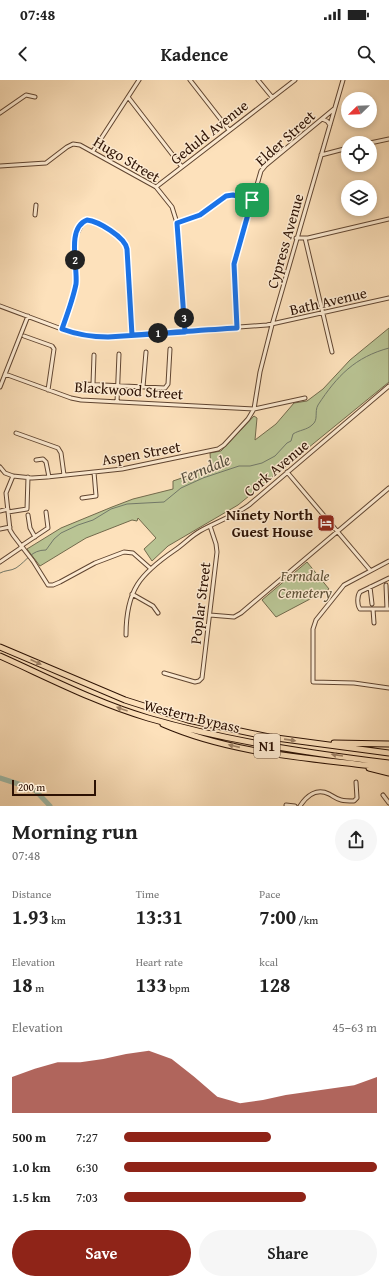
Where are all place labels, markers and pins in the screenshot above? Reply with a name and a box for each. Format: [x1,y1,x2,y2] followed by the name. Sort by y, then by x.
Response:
[235,183,269,217] pin
[65,250,85,270] pin: 2
[174,308,194,328] pin: 3
[148,323,168,343] pin: 1
[226,504,313,542] place label: Ninety North Guest House
[316,513,336,533] hotel icon: Ninety North Guest House

